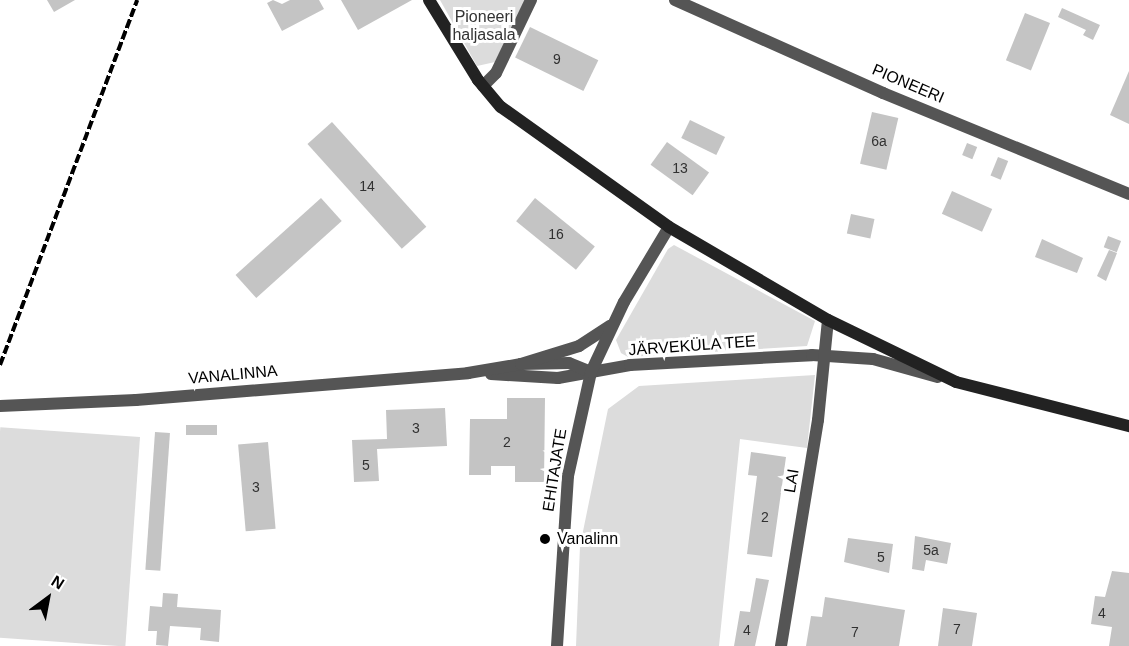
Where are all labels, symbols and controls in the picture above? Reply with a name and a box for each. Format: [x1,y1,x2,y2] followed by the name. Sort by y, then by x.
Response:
[452,7,516,45] park label: Pioneeri haljasala
[553,51,561,67] house number: 9
[869,60,947,108] street label: PIONEERI
[871,133,887,149] house number: 6a
[672,160,688,176] house number: 13
[359,178,375,194] house number: 14
[548,226,564,242] house number: 16
[627,332,757,360] street label: JÄRVEKÜLA TEE
[188,362,278,388] street label: VANALINNA
[412,420,420,436] house number: 3
[539,427,571,513] street label: EHITAJATE
[503,434,511,450] house number: 2
[362,457,370,473] house number: 5
[781,468,803,494] street label: LAI
[252,479,260,495] house number: 3
[761,509,769,525] house number: 2
[557,529,618,549] place label: Vanalinn
[538,532,552,546] marker: Vanalinn
[923,542,939,558] house number: 5a
[877,549,885,565] house number: 5
[18,568,78,628] north arrow
[48,572,67,593] text: N
[1098,605,1106,621] house number: 4
[953,621,961,637] house number: 7
[743,622,751,638] house number: 4
[851,624,859,640] house number: 7

